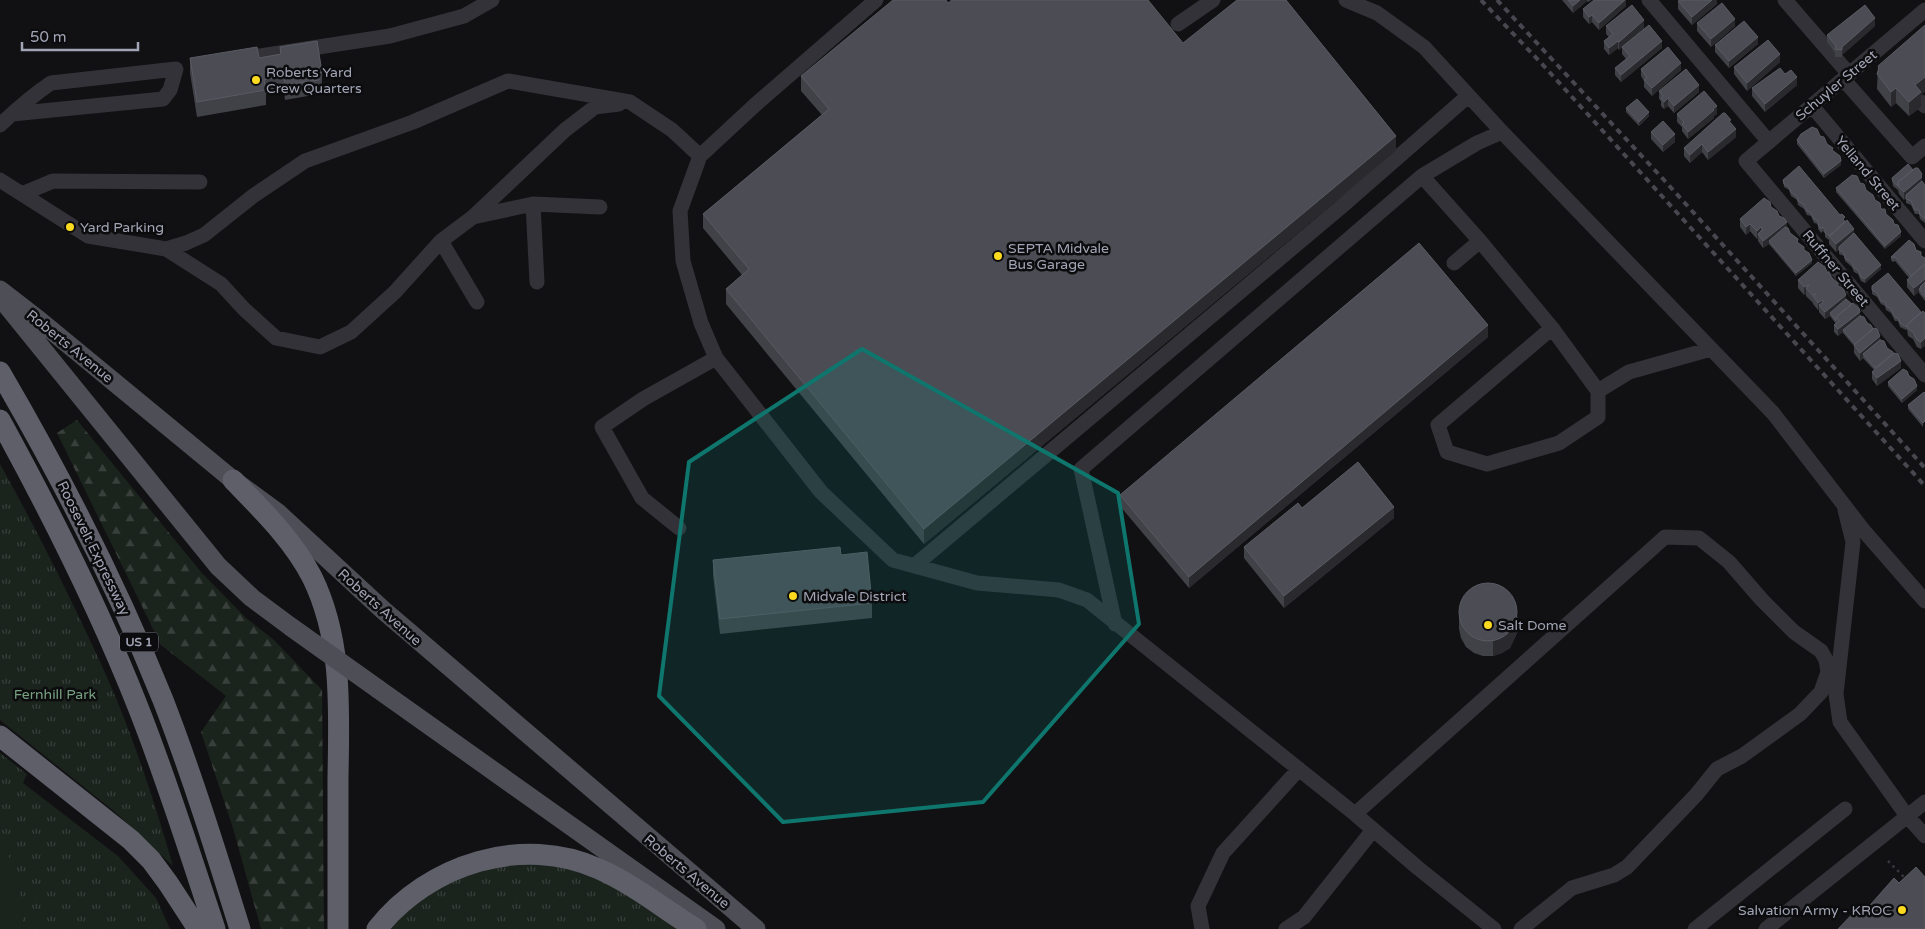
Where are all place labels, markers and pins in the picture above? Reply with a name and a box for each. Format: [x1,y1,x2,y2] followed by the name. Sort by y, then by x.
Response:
[266,64,362,97] place label: Roberts Yard Crew Quarters
[250,74,262,86] marker: Roberts Yard Crew Quarters
[80,219,164,236] place label: Yard Parking
[64,221,76,233] marker: Yard Parking
[1008,240,1109,273] place label: SEPTA Midvale Bus Garage
[992,250,1004,262] marker: SEPTA Midvale Bus Garage
[803,588,907,605] place label: Midvale District
[787,590,799,602] marker: Midvale District
[1498,617,1567,634] place label: Salt Dome
[1482,619,1494,631] marker: Salt Dome
[1738,902,1892,919] place label: Salvation Army - KROC
[1896,904,1908,916] marker: Salvation Army - KROC

